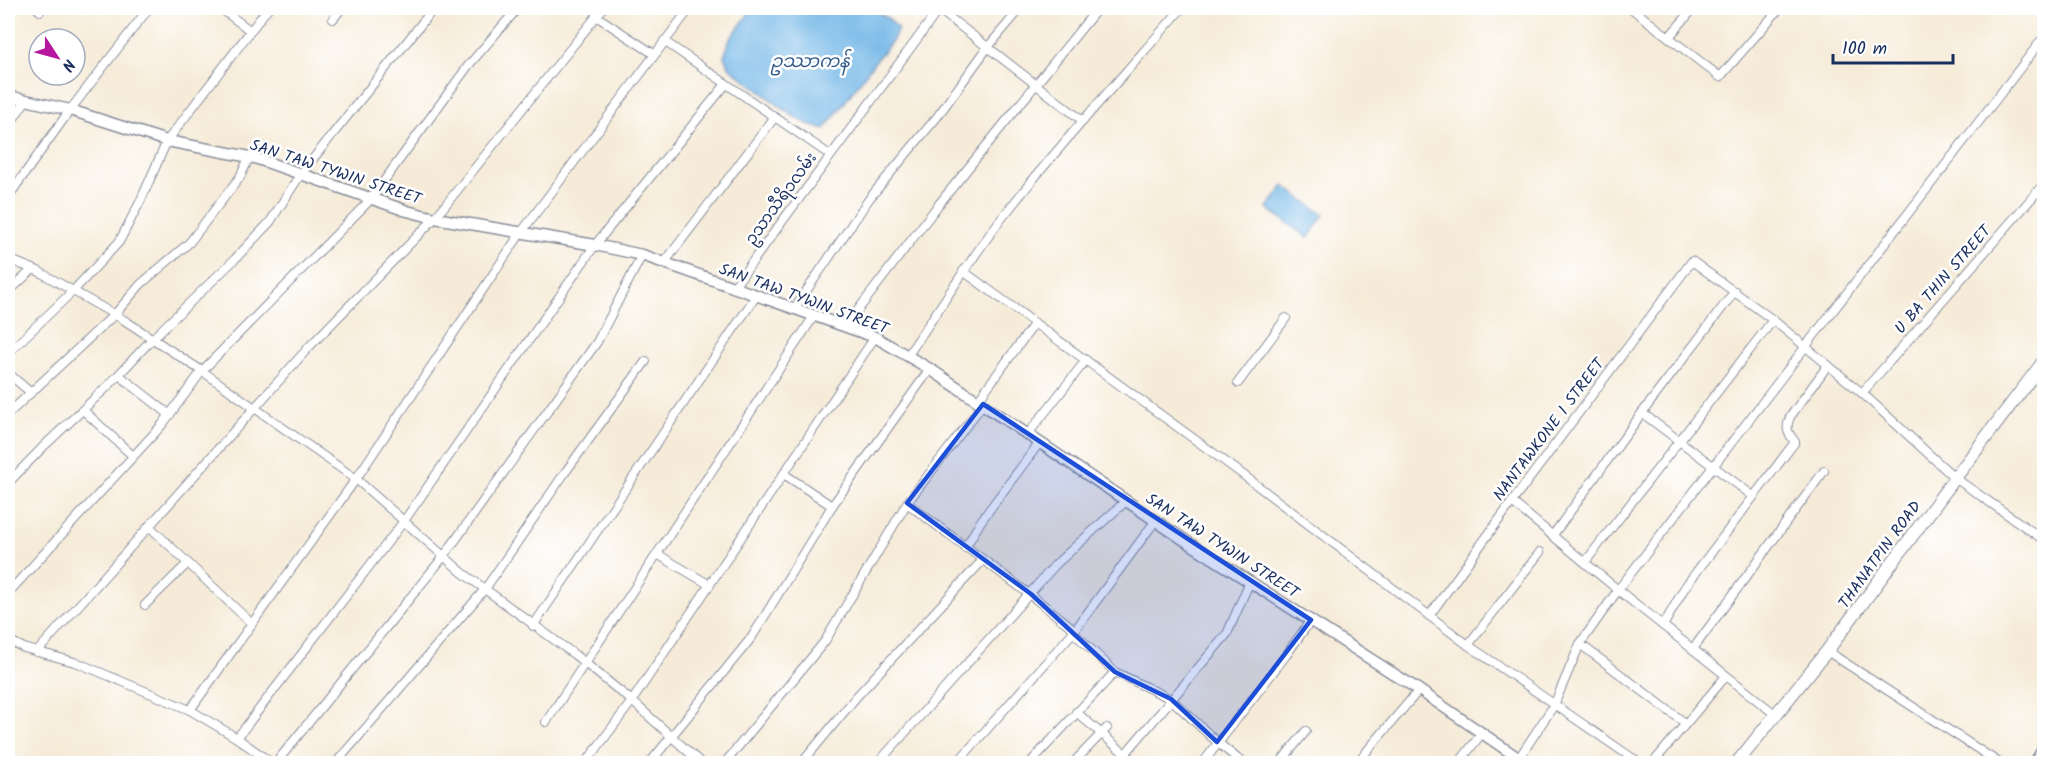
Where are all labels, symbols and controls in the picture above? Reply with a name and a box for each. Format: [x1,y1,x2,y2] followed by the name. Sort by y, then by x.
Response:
[27,27,87,87] north arrow
[1833,27,1953,65] scale bar
[1842,35,1887,64] text: 100 m
[770,48,852,77] water label: ဥဿာကန်
[55,53,81,76] text: N
[247,133,426,212] street label: SAN TAW TYWIN STREET
[739,147,823,250] street label: ဥသာသီရိ၁လမ်း
[1889,219,1999,340] street label: U BA THIN STREET
[715,257,893,342] street label: SAN TAW TYWIN STREET
[1487,352,1612,507] street label: NANTAWKONE 1 STREET
[1140,487,1305,606] street label: SAN TAW TYWIN STREET
[1832,496,1928,614] street label: THANATPIN ROAD

